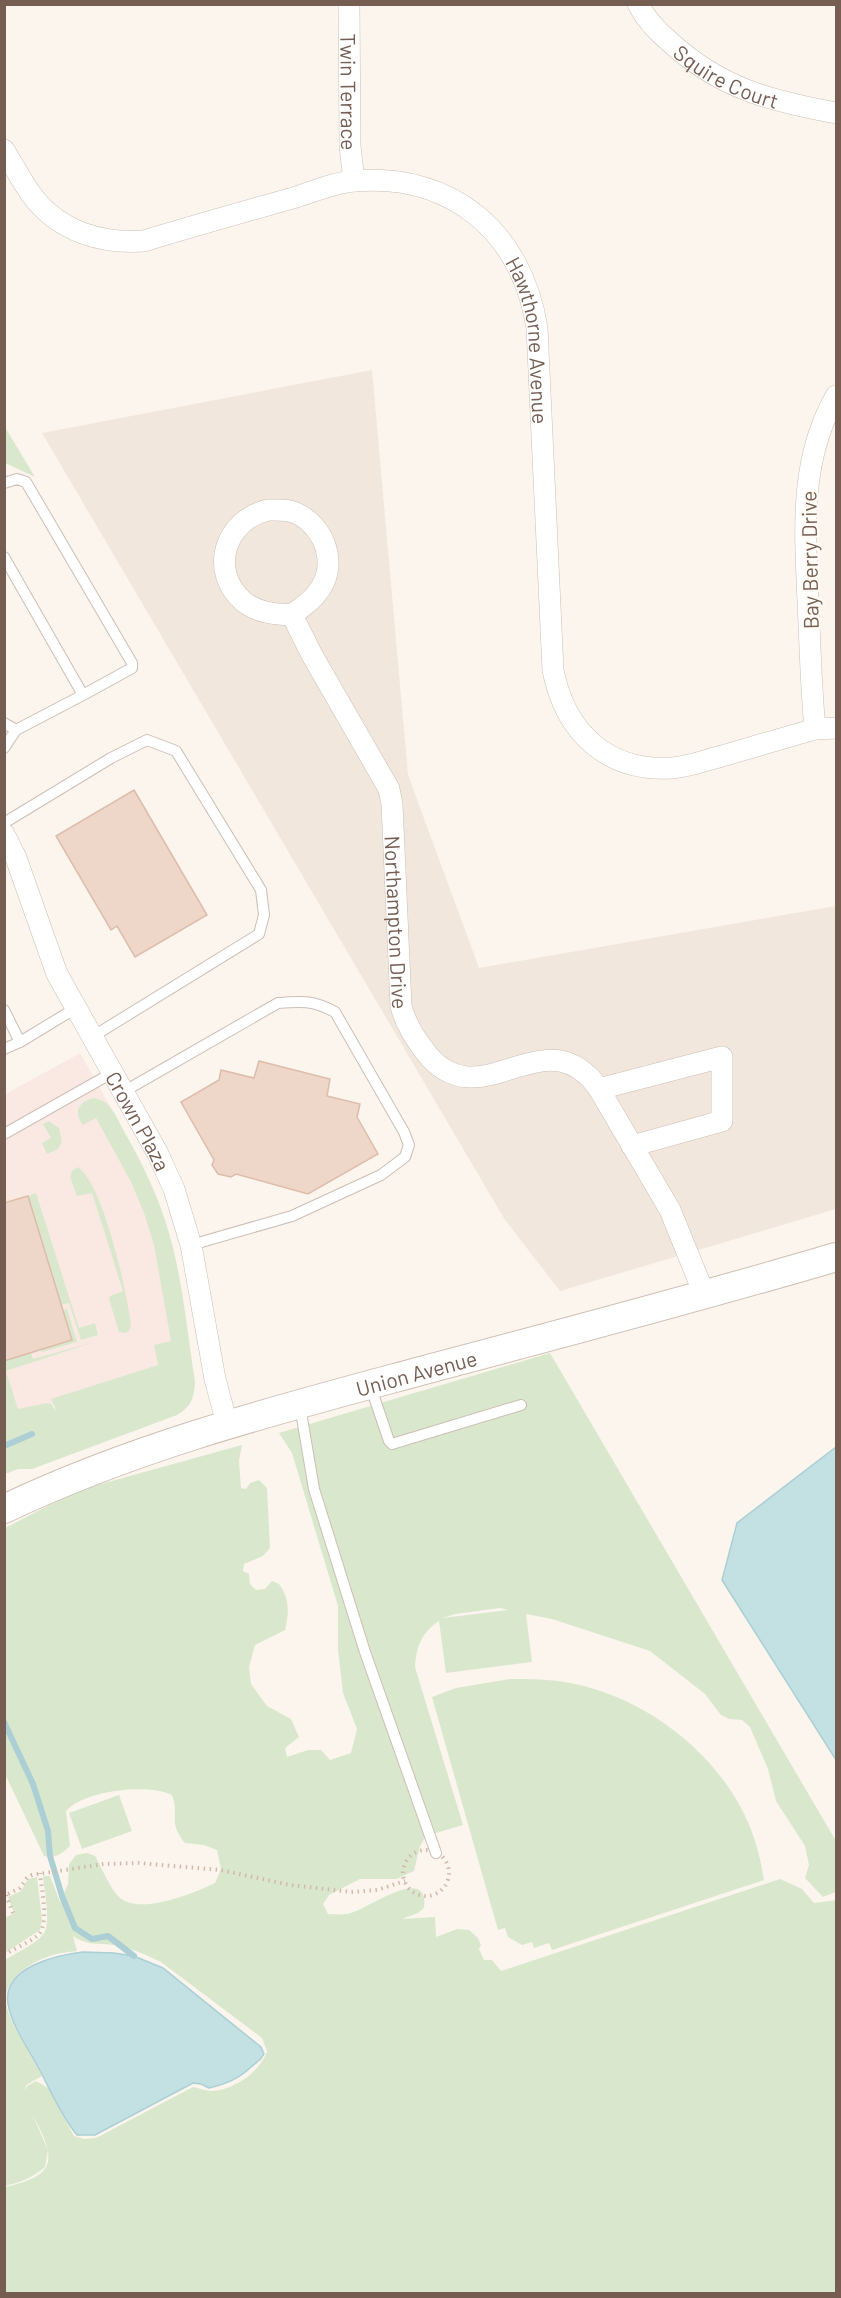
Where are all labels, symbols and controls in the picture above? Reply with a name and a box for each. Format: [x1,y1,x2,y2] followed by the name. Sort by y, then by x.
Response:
[337,33,363,151] street label: Twin Terrace
[669,39,782,112] street label: Squire Court
[502,252,554,425] street label: Hawthorne Avenue
[795,491,823,629] street label: Bay Berry Drive
[381,835,414,1010] street label: Northampton Drive
[101,1066,176,1175] street label: Crown Plaza
[353,1344,479,1400] street label: Union Avenue

